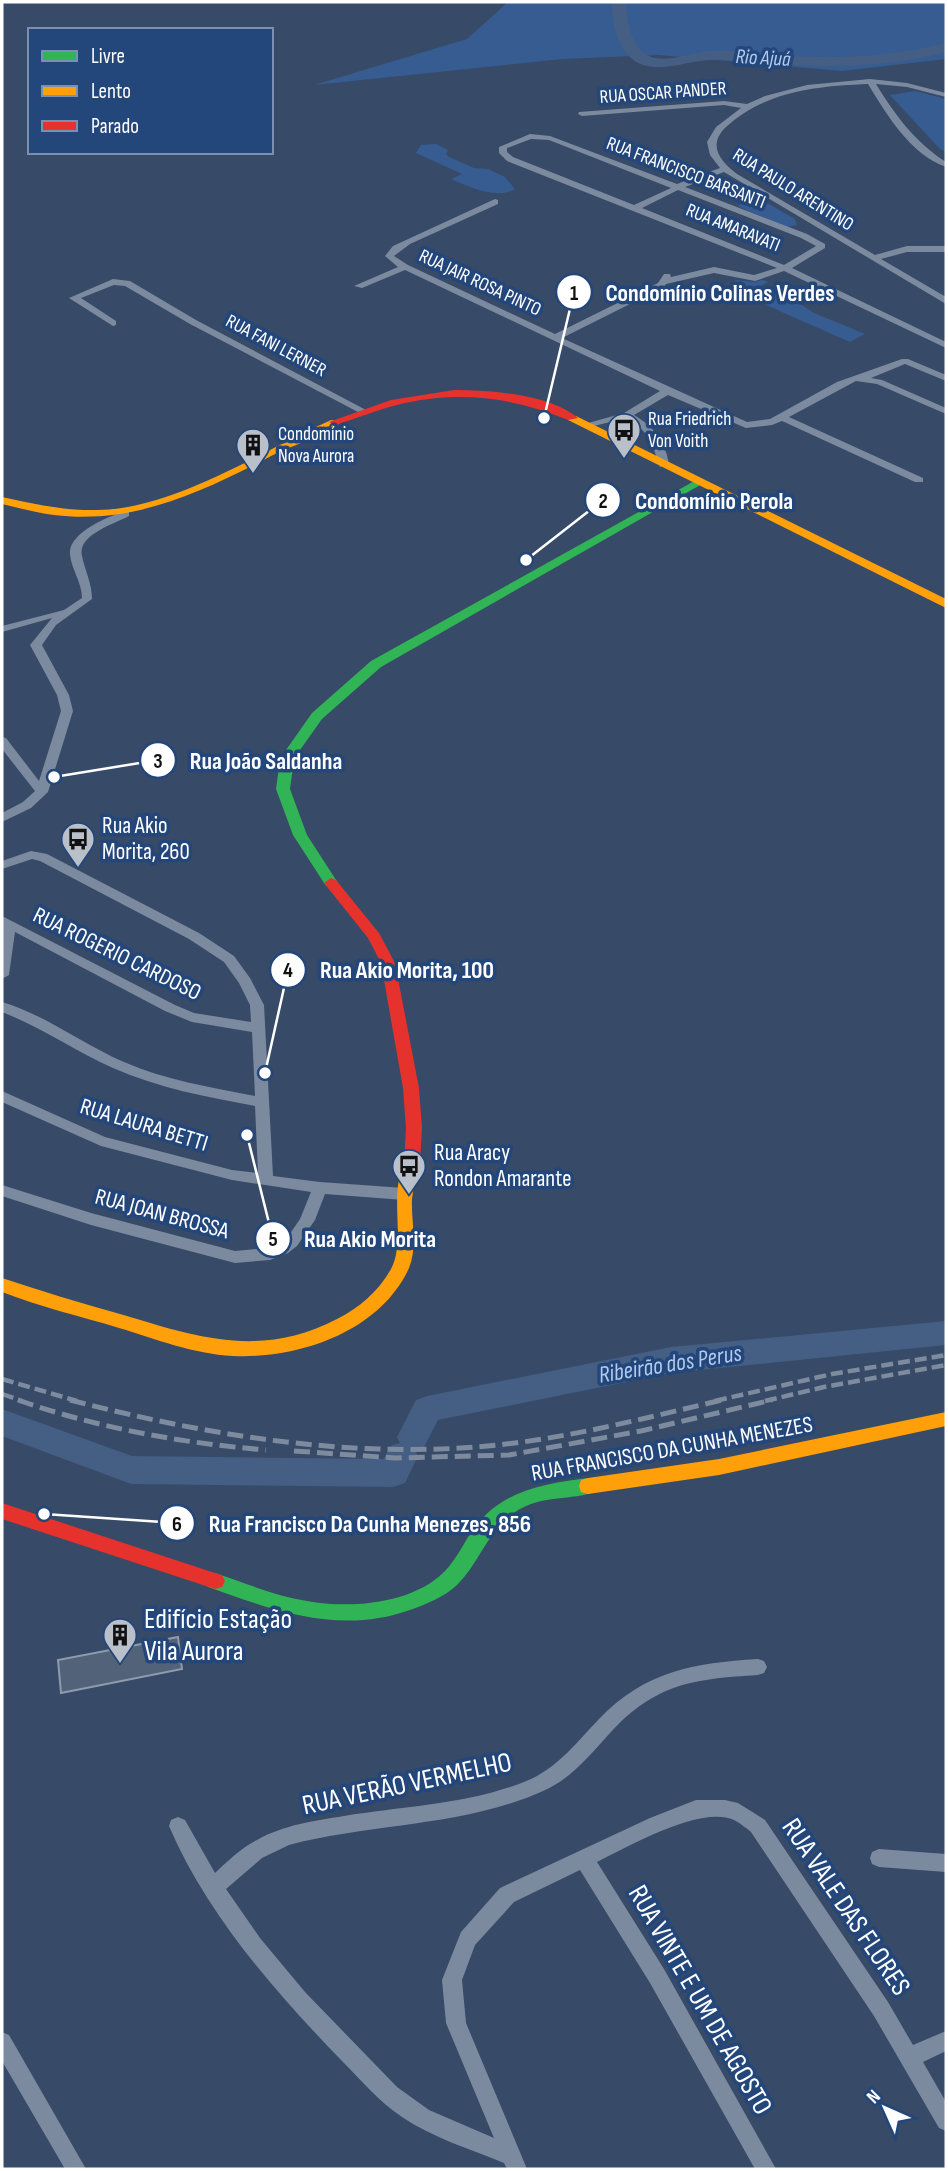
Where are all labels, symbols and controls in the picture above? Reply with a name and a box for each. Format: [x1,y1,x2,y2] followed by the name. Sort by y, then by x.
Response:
[28,28,273,154] legend
[91,44,125,69] text: Livre
[735,44,792,72] water label: Rio Ajuá
[599,77,727,109] street label: RUA OSCAR PANDER
[91,79,131,104] text: Lento
[91,114,139,139] text: Parado
[603,132,769,214] street label: RUA FRANCISCO BARSANTI
[728,144,858,236] street label: RUA PAULO ARENTINO
[682,199,784,257] street label: RUA AMARAVATI
[415,245,545,321] street label: RUA JAIR ROSA PINTO
[556,270,848,315] callout: Condomínio Colinas Verdes
[605,279,835,308] text: Condomínio Colinas Verdes
[570,281,578,306] text: 1
[222,310,331,382] street label: RUA FANI LERNER
[648,408,732,453] place label: Rua Friedrich Von Voith
[605,411,643,460] bus stop icon: Rua Friedrich Von Voith
[278,423,354,468] place label: Condomínio Nova Aurora
[234,426,272,475] building icon: Condomínio Nova Aurora
[586,478,807,523] callout: Condomínio Perola
[635,487,793,516] text: Condomínio Perola
[598,489,608,514] text: 2
[141,738,356,783] callout: Rua João Saldanha
[190,747,342,776] text: Rua João Saldanha
[153,749,163,774] text: 3
[102,812,190,866] place label: Rua Akio Morita, 260
[59,820,97,869] bus stop icon: Rua Akio Morita, 260
[28,901,206,1007] street label: RUA ROGERIO CARDOSO
[271,947,508,992] callout: Rua Akio Morita, 100
[320,956,494,985] text: Rua Akio Morita, 100
[283,958,293,983] text: 4
[77,1092,211,1158] street label: RUA LAURA BETTI
[434,1139,571,1193] place label: Rua Aracy Rondon Amarante
[390,1147,428,1196] bus stop icon: Rua Aracy Rondon Amarante
[92,1183,232,1245] street label: RUA JOAN BROSSA
[255,1216,450,1261] callout: Rua Akio Morita
[304,1225,436,1254] text: Rua Akio Morita
[268,1227,278,1252] text: 5
[596,1338,744,1390] water label: Ribeirão dos Perus
[529,1410,815,1488] street label: RUA FRANCISCO DA CUNHA MENEZES
[160,1501,545,1546] callout: Rua Francisco Da Cunha Menezes, 856
[209,1510,531,1539] text: Rua Francisco Da Cunha Menezes, 856
[172,1512,182,1537] text: 6
[144,1603,292,1668] place label: Edifício Estação Vila Aurora
[101,1616,139,1665] building icon: Edifício Estação Vila Aurora
[299,1746,515,1822] street label: RUA VERÃO VERMELHO
[775,1812,917,2002] street label: RUA VALE DAS FLORES
[621,1879,779,2121] street label: RUA VINTE E UM DE AGOSTO
[850,2073,920,2143] north arrow
[862,2085,886,2109] text: N

